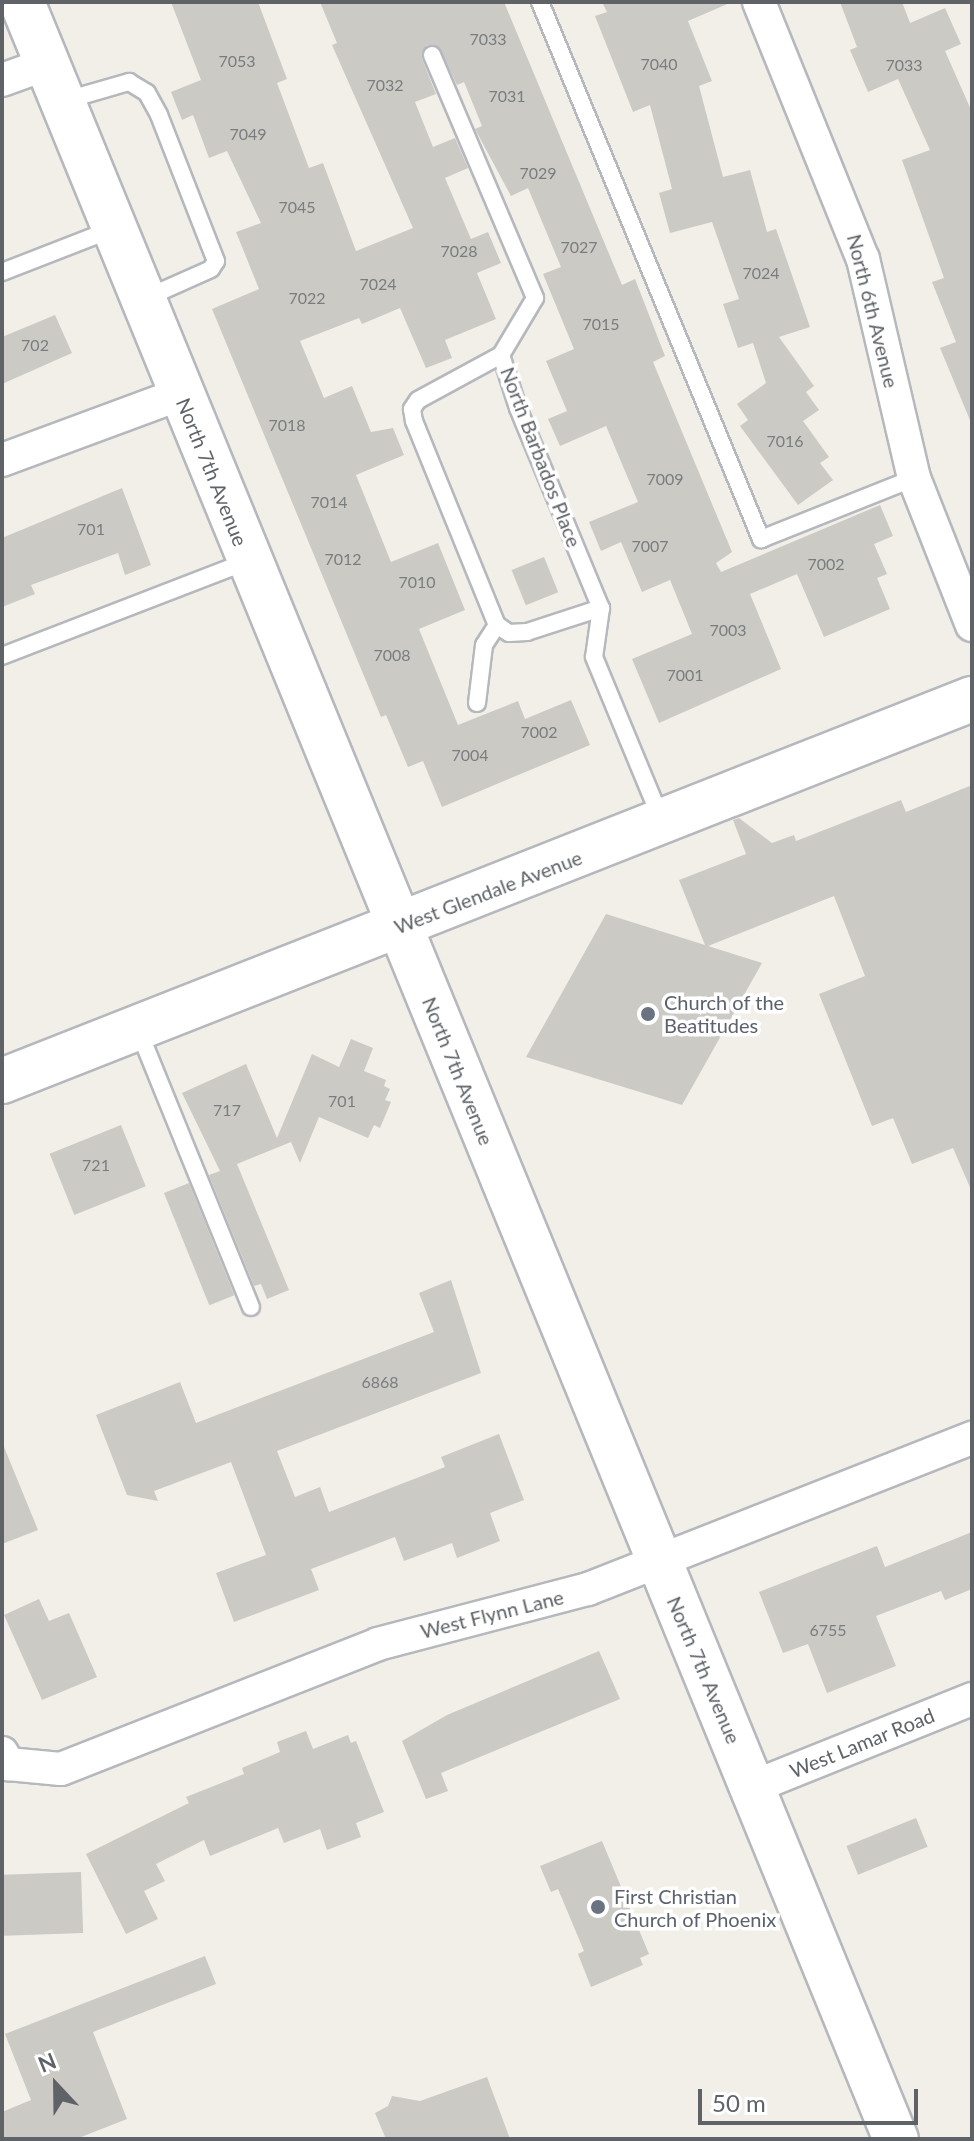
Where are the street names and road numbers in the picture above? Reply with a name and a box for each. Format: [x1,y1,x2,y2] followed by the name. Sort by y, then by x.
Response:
[842,231,904,391] street label: North 6th Avenue
[496,364,586,550] street label: North Barbados Place
[171,394,253,550] street label: North 7th Avenue
[390,845,586,939] street label: West Glendale Avenue
[417,993,499,1149] street label: North 7th Avenue
[418,1585,566,1643] street label: West Flynn Lane
[662,1592,746,1748] street label: North 7th Avenue
[786,1703,938,1783] street label: West Lamar Road

